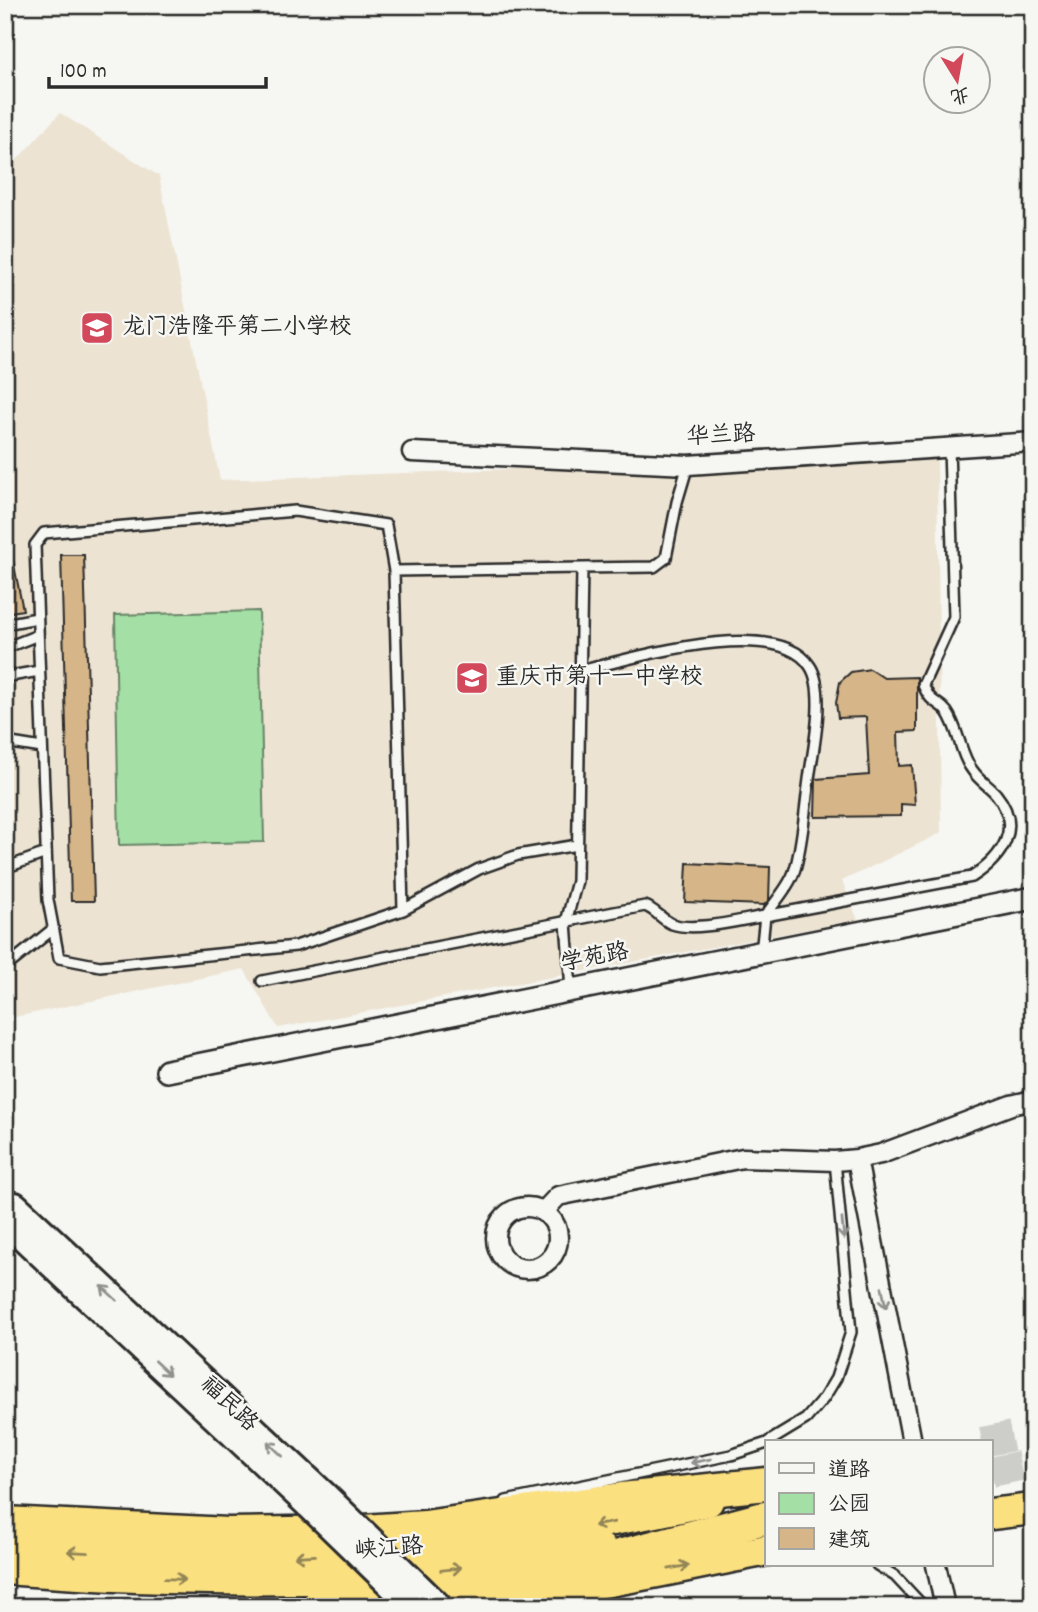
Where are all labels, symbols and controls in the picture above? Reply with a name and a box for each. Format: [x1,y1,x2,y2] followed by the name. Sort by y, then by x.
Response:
[49,46,266,90] scale bar
[922,46,992,116] north arrow
[60,58,107,88] text: 100 m
[948,78,971,108] text: 北
[78,309,116,347] school or university icon: 龙门浩隆平第二小学校
[122,312,352,345] place label: 龙门浩隆平第二小学校
[686,419,756,455] street label: 华兰路
[453,659,491,697] school or university icon: 重庆市第十一中学校
[496,662,703,695] place label: 重庆市第十一中学校
[558,936,632,982] street label: 学苑路
[836,1217,849,1240] one-way arrow
[101,1285,118,1302] one-way arrow
[878,1286,891,1309] one-way arrow
[153,1360,170,1377] one-way arrow
[192,1369,264,1441] street label: 福民路
[267,1440,284,1457] one-way arrow
[765,1440,992,1566] legend
[690,1454,713,1468] one-way arrow
[828,1457,870,1487] text: 道路
[828,1491,870,1521] text: 公园
[593,1517,616,1531] one-way arrow
[828,1527,870,1557] text: 建筑
[353,1531,425,1569] street label: 峡江路
[67,1546,90,1559] one-way arrow
[294,1549,317,1562] one-way arrow
[667,1560,690,1574] one-way arrow
[439,1563,461,1576] one-way arrow
[163,1572,186,1586] one-way arrow

